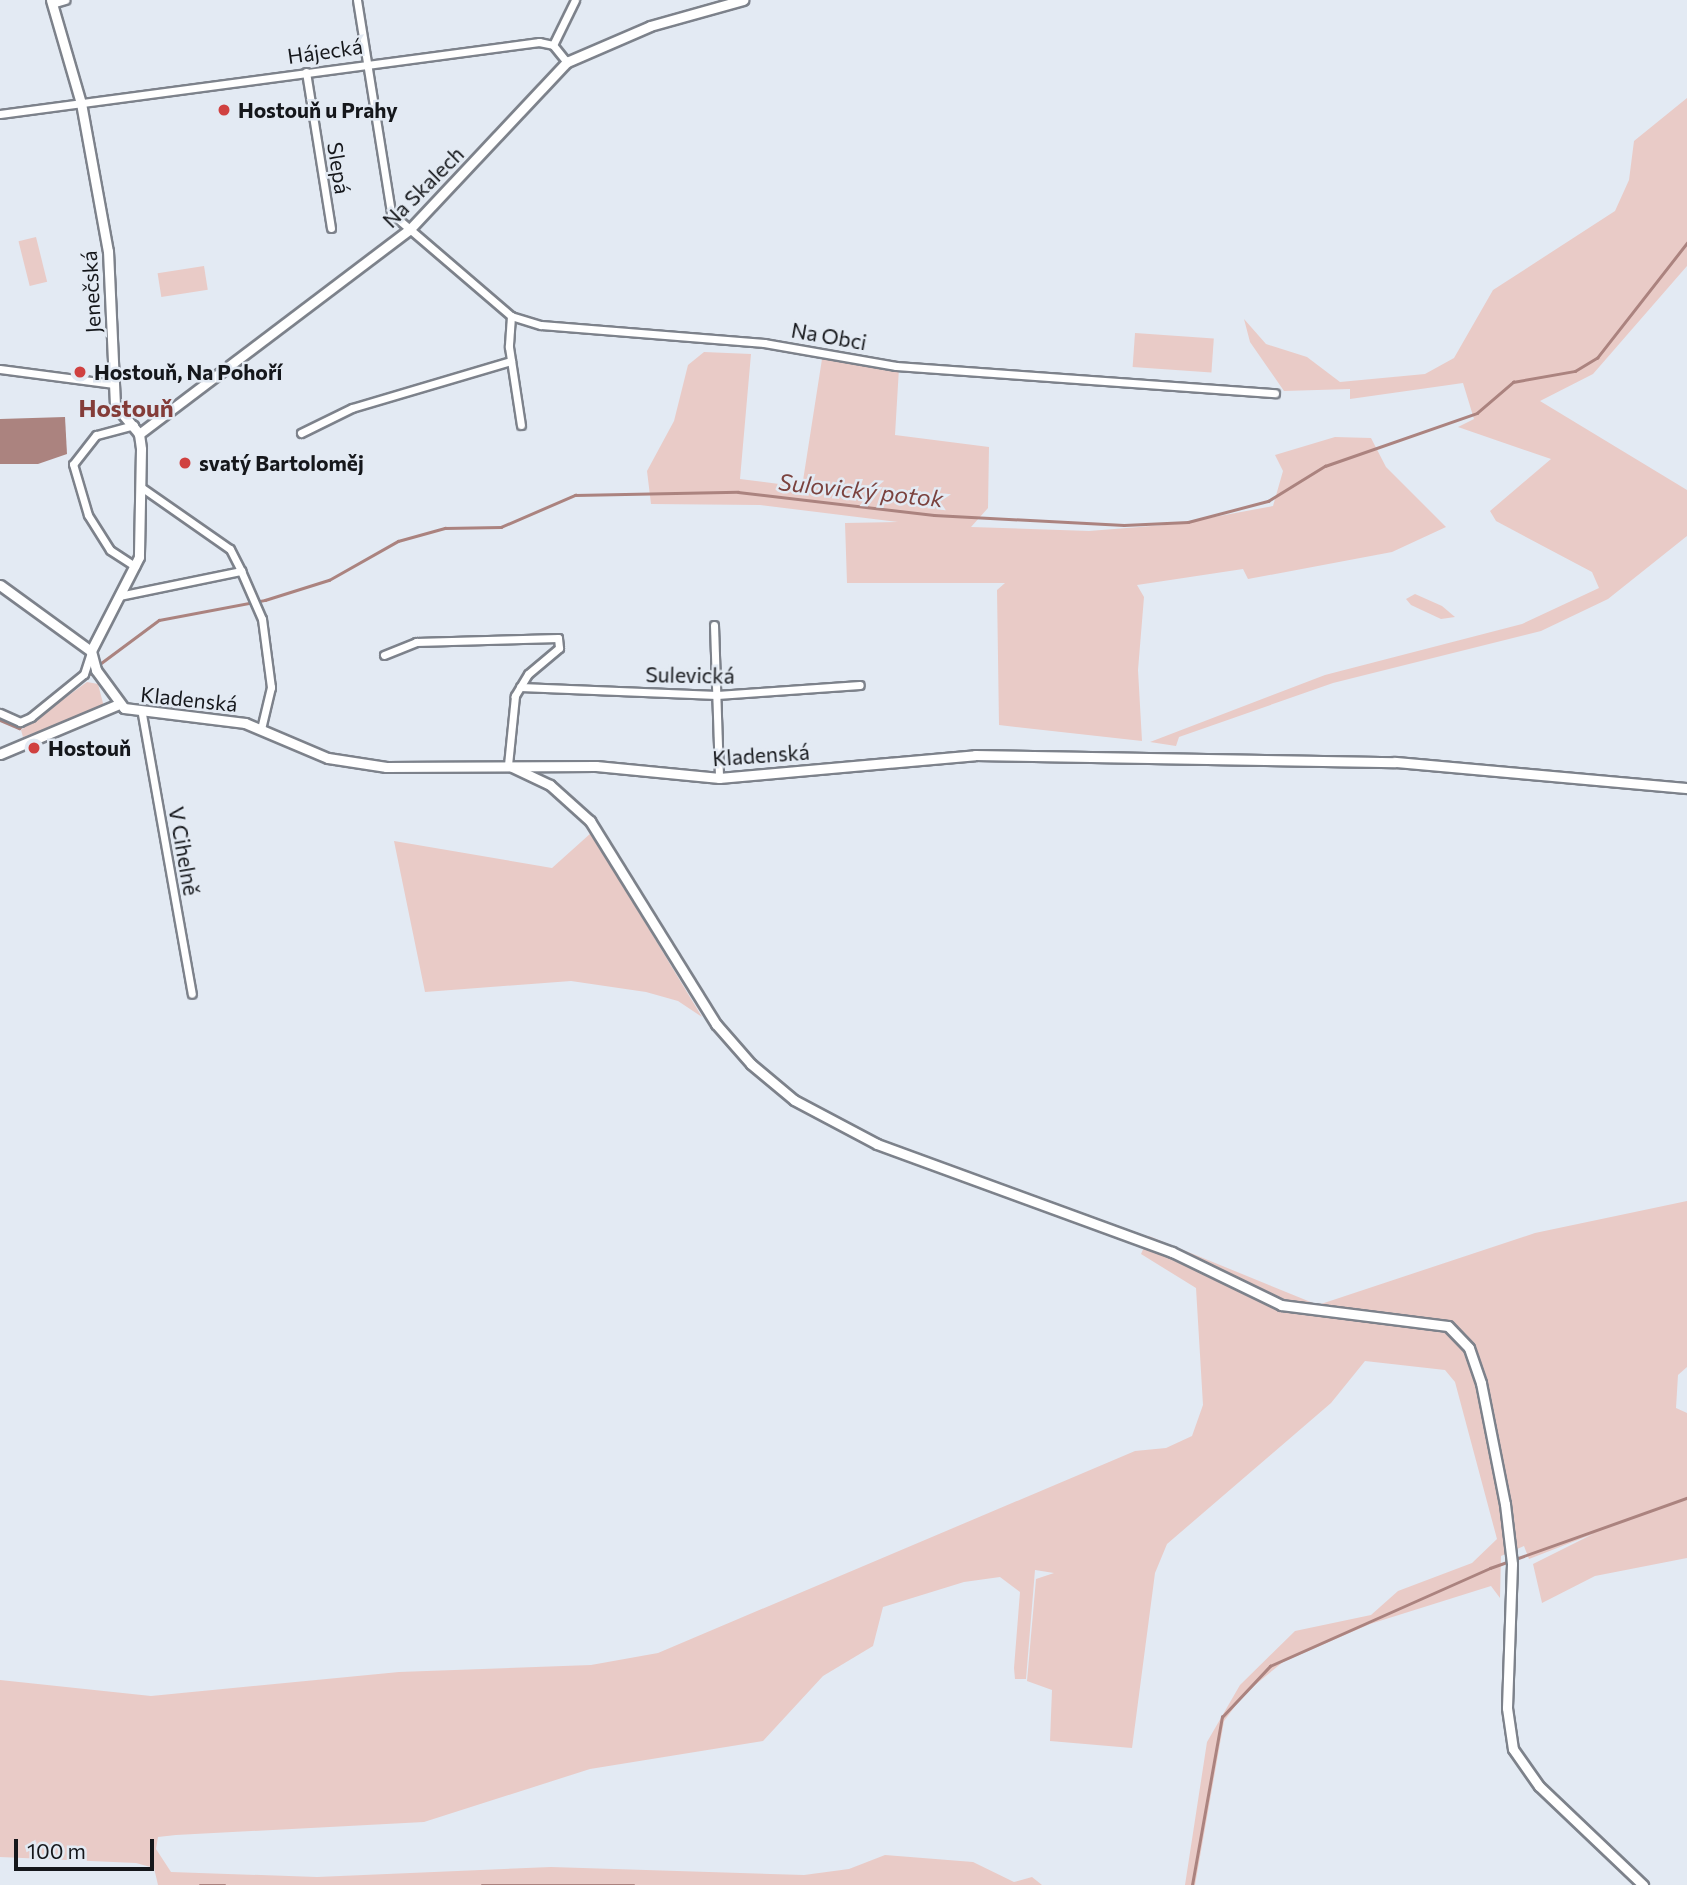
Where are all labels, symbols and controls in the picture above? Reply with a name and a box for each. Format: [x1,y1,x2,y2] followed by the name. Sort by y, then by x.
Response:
[286,33,364,69] street label: Hájecká
[238,97,398,123] place label: Hostouň u Prahy
[216,102,232,118] marker: Hostouň u Prahy
[322,140,356,196] street label: Slepá
[377,141,469,233] street label: Na Skalech
[76,250,106,334] street label: Jenečská
[789,317,869,355] street label: Na Obci
[94,359,282,385] place label: Hostouň, Na Pohoří
[72,364,88,380] marker: Hostouň, Na Pohoří
[78,394,174,422] district label: Hostouň
[199,450,364,476] place label: svatý Bartoloměj
[177,455,193,471] marker: svatý Bartoloměj
[777,468,945,512] water label: Sulovický potok
[645,662,735,688] street label: Sulevická
[139,681,239,717] street label: Kladenská
[48,735,131,761] place label: Hostouň
[712,739,810,771] street label: Kladenská
[26,740,42,756] marker: Hostouň
[164,805,204,897] street label: V Cihelně
[18,1826,158,1870] scale bar
[27,1838,86,1863] text: 100 m

